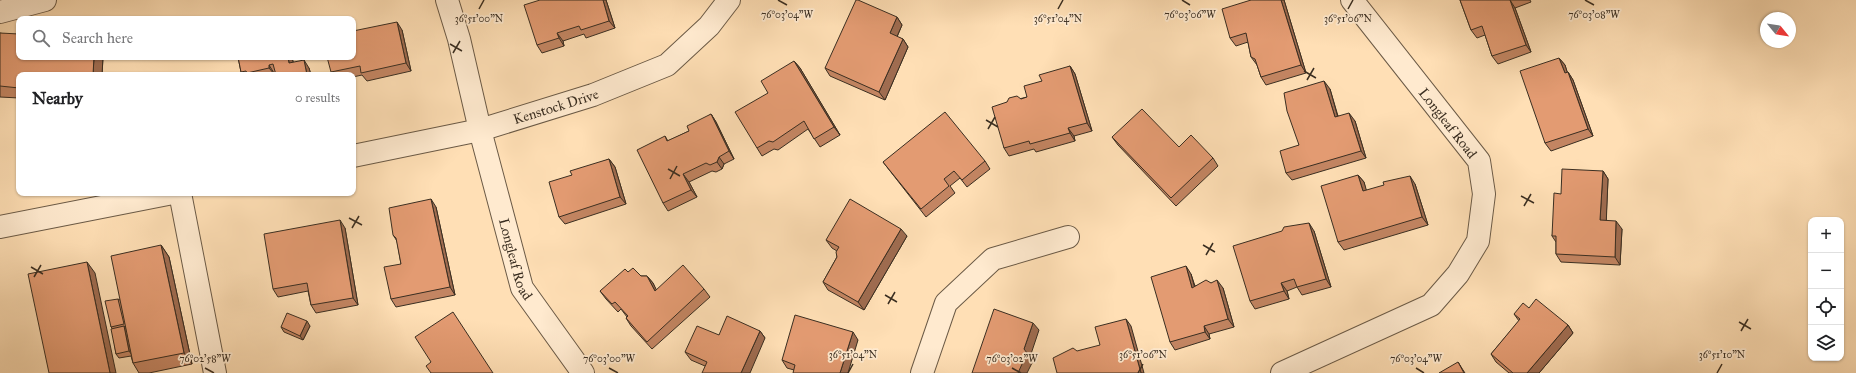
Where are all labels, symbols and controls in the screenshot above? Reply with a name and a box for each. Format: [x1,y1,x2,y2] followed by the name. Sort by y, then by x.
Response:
[761,9,813,21] text: 76°03'04"W
[1164,9,1216,21] text: 76°03'06"W
[1568,9,1620,21] text: 76°03'08"W
[1760,12,1796,48] north arrow
[455,13,504,25] text: 36°51'00"N
[1034,13,1083,25] text: 36°51'04"N
[1324,13,1372,25] text: 36°51'06"N
[16,16,356,60] search box
[30,27,52,49] icon: search
[62,29,133,47] text: Search here
[1415,85,1480,162] street label: Longleaf Road
[511,86,601,128] street label: Kenstock Drive
[32,88,83,109] text: Nearby
[295,90,340,106] text: 0 results
[495,216,536,304] street label: Longleaf Road
[1808,217,1844,361] map controls
[1808,217,1844,253] button: +
[1808,253,1844,289] button: −
[1808,289,1844,325] button: locate
[1808,325,1844,361] button: layers
[829,349,878,361] text: 36°51'04"N
[1119,349,1167,361] text: 36°51'06"N
[1699,349,1746,361] text: 36°51'10"N
[179,353,231,365] text: 76°02'58"W
[583,353,636,365] text: 76°03'00"W
[986,353,1038,365] text: 76°03'02"W
[1390,353,1442,365] text: 76°03'04"W

